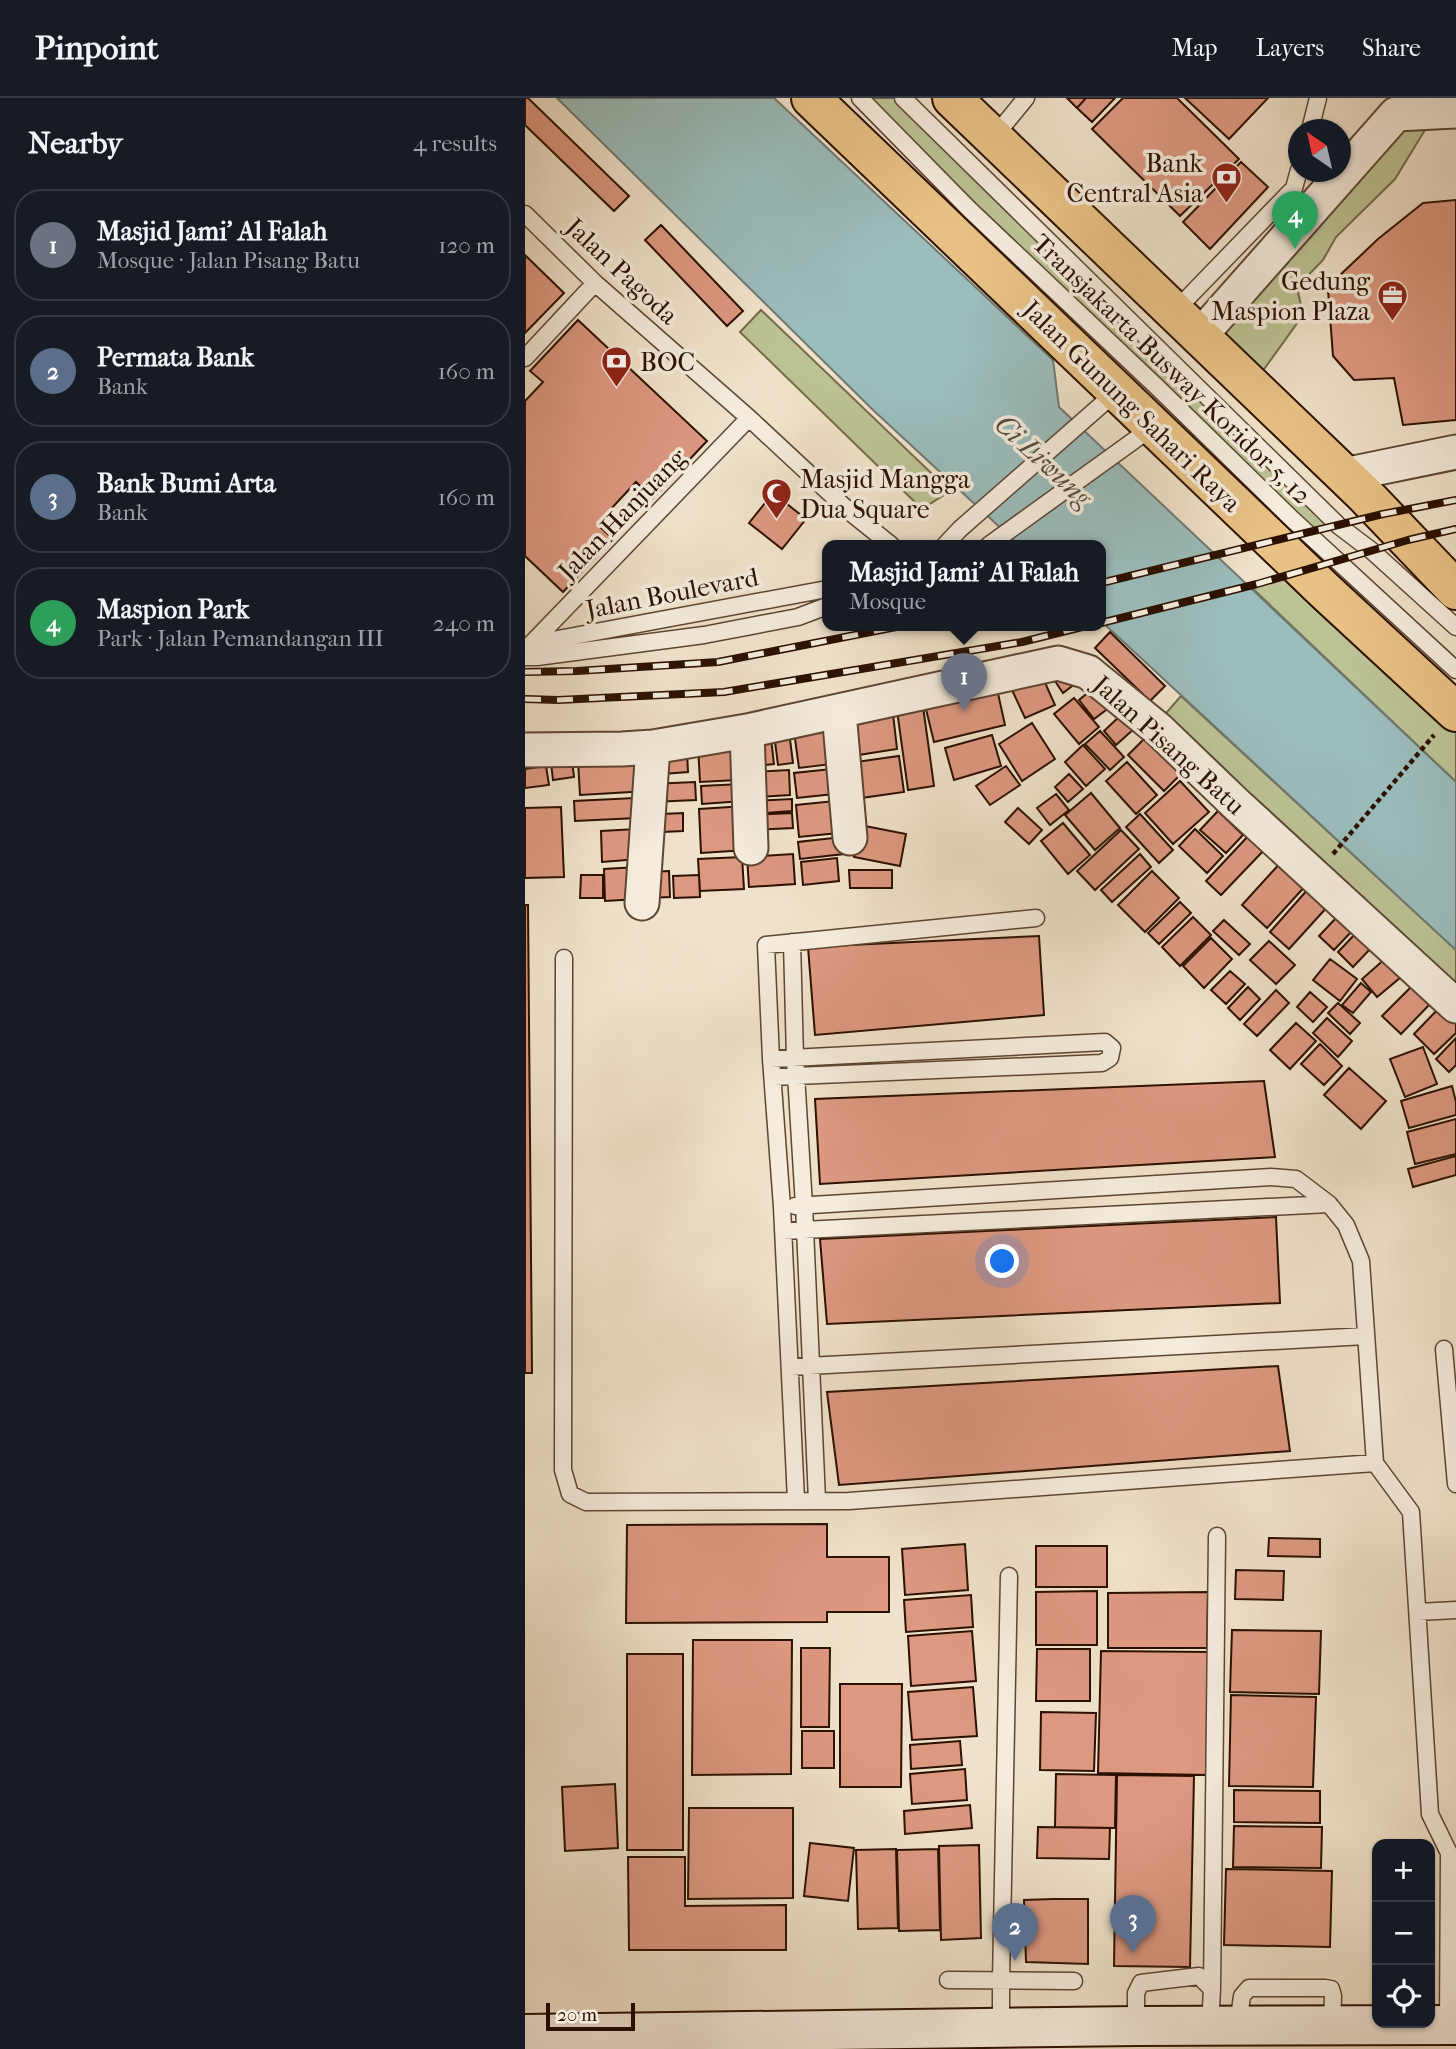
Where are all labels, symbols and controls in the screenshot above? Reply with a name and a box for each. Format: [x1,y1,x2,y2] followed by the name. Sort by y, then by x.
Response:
[35,29,159,68] text: Pinpoint
[1172,34,1218,62] text: Map
[1256,34,1324,62] text: Layers
[1362,34,1421,62] text: Share
[1288,119,1351,182] north arrow
[28,126,123,161] text: Nearby
[413,130,497,157] text: 4 results
[1066,148,1204,209] place label: Bank Central Asia
[1209,161,1243,205] bank icon: Bank Central Asia
[1272,191,1318,249] pin: 4
[558,210,685,332] street label: Jalan Pagoda
[97,216,327,247] text: Masjid Jami' Al Falah
[1026,228,1317,511] street label: Transjakarta Busway Koridor 5, 12
[49,232,57,259] text: 1
[438,232,495,259] text: 120 m
[97,247,360,274] text: Mosque · Jalan Pisang Batu
[1211,266,1371,327] place label: Gedung Maspion Plaza
[1376,279,1410,323] office icon: Gedung Maspion Plaza
[1015,293,1248,519] street label: Jalan Gunung Sahari Raya
[97,342,254,373] text: Permata Bank
[600,345,634,389] bank icon: BOC
[640,347,695,378] place label: BOC
[47,358,59,385] text: 2
[438,358,495,385] text: 160 m
[97,373,148,400] text: Bank
[988,407,1100,514] water label: Ci Liwung
[550,441,694,588] street label: Jalan Hanjuang
[800,464,971,525] place label: Masjid Mangga Dua Square
[97,468,276,499] text: Bank Bumi Arta
[760,477,794,521] mosque icon: Masjid Mangga Dua Square
[48,484,58,511] text: 3
[438,484,495,511] text: 160 m
[97,499,148,526] text: Bank
[822,540,1106,631] popup
[849,557,1079,588] text: Masjid Jami' Al Falah
[581,561,762,626] street label: Jalan Boulevard
[849,588,926,615] text: Mosque
[97,594,249,625] text: Maspion Park
[46,610,60,637] text: 4
[433,610,495,637] text: 240 m
[97,625,384,652] text: Park · Jalan Pemandangan III
[941,653,987,711] pin: 1
[1085,668,1251,822] street label: Jalan Pisang Batu
[985,1244,1019,1278] your location
[1372,1839,1435,2028] map controls
[1372,1839,1435,1902] button: +
[1110,1895,1156,1953] pin: 3
[1372,1902,1435,1965] button: −
[992,1903,1038,1961] pin: 2
[1372,1965,1435,2028] button: locate
[546,2000,635,2032] scale bar
[557,2004,597,2026] text: 20 m

